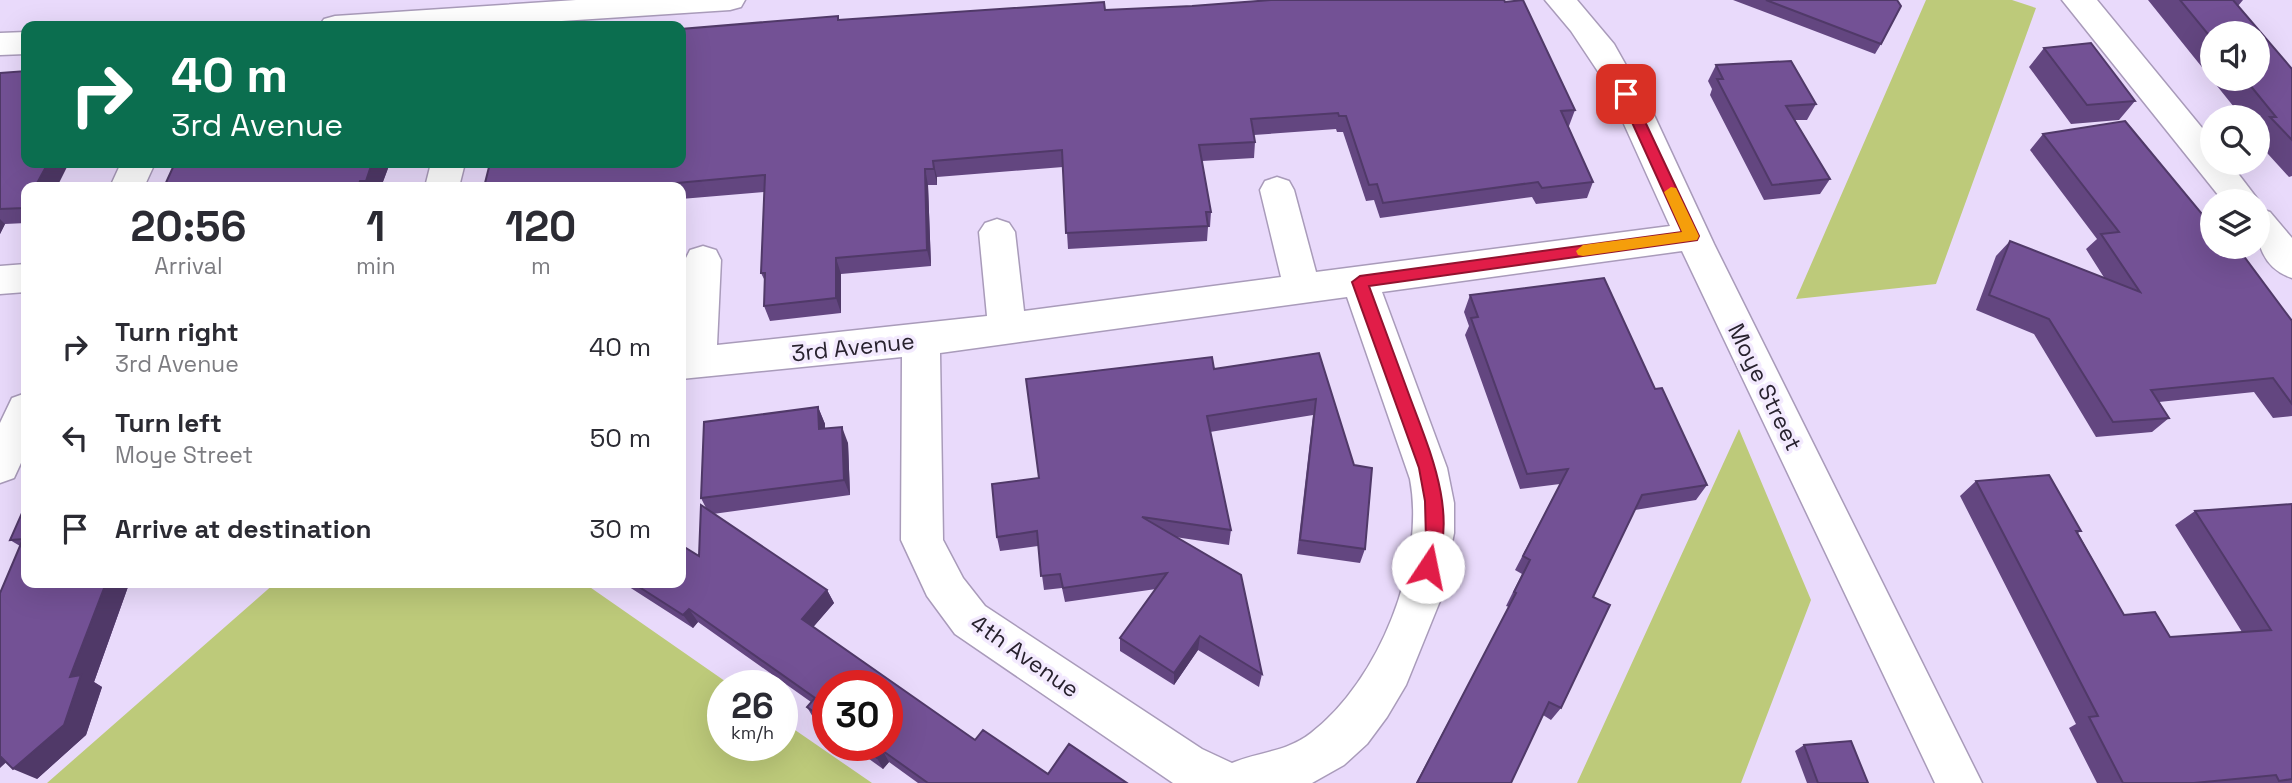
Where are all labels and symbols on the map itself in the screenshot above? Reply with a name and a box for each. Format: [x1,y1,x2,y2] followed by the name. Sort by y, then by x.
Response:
[1596,64,1656,124] pin
[1721,318,1809,456] street label: Moye Street
[790,326,916,368] street label: 3rd Avenue
[1391,530,1465,604] position arrow
[965,608,1085,704] street label: 4th Avenue
[812,670,903,761] speed limit sign: 30

